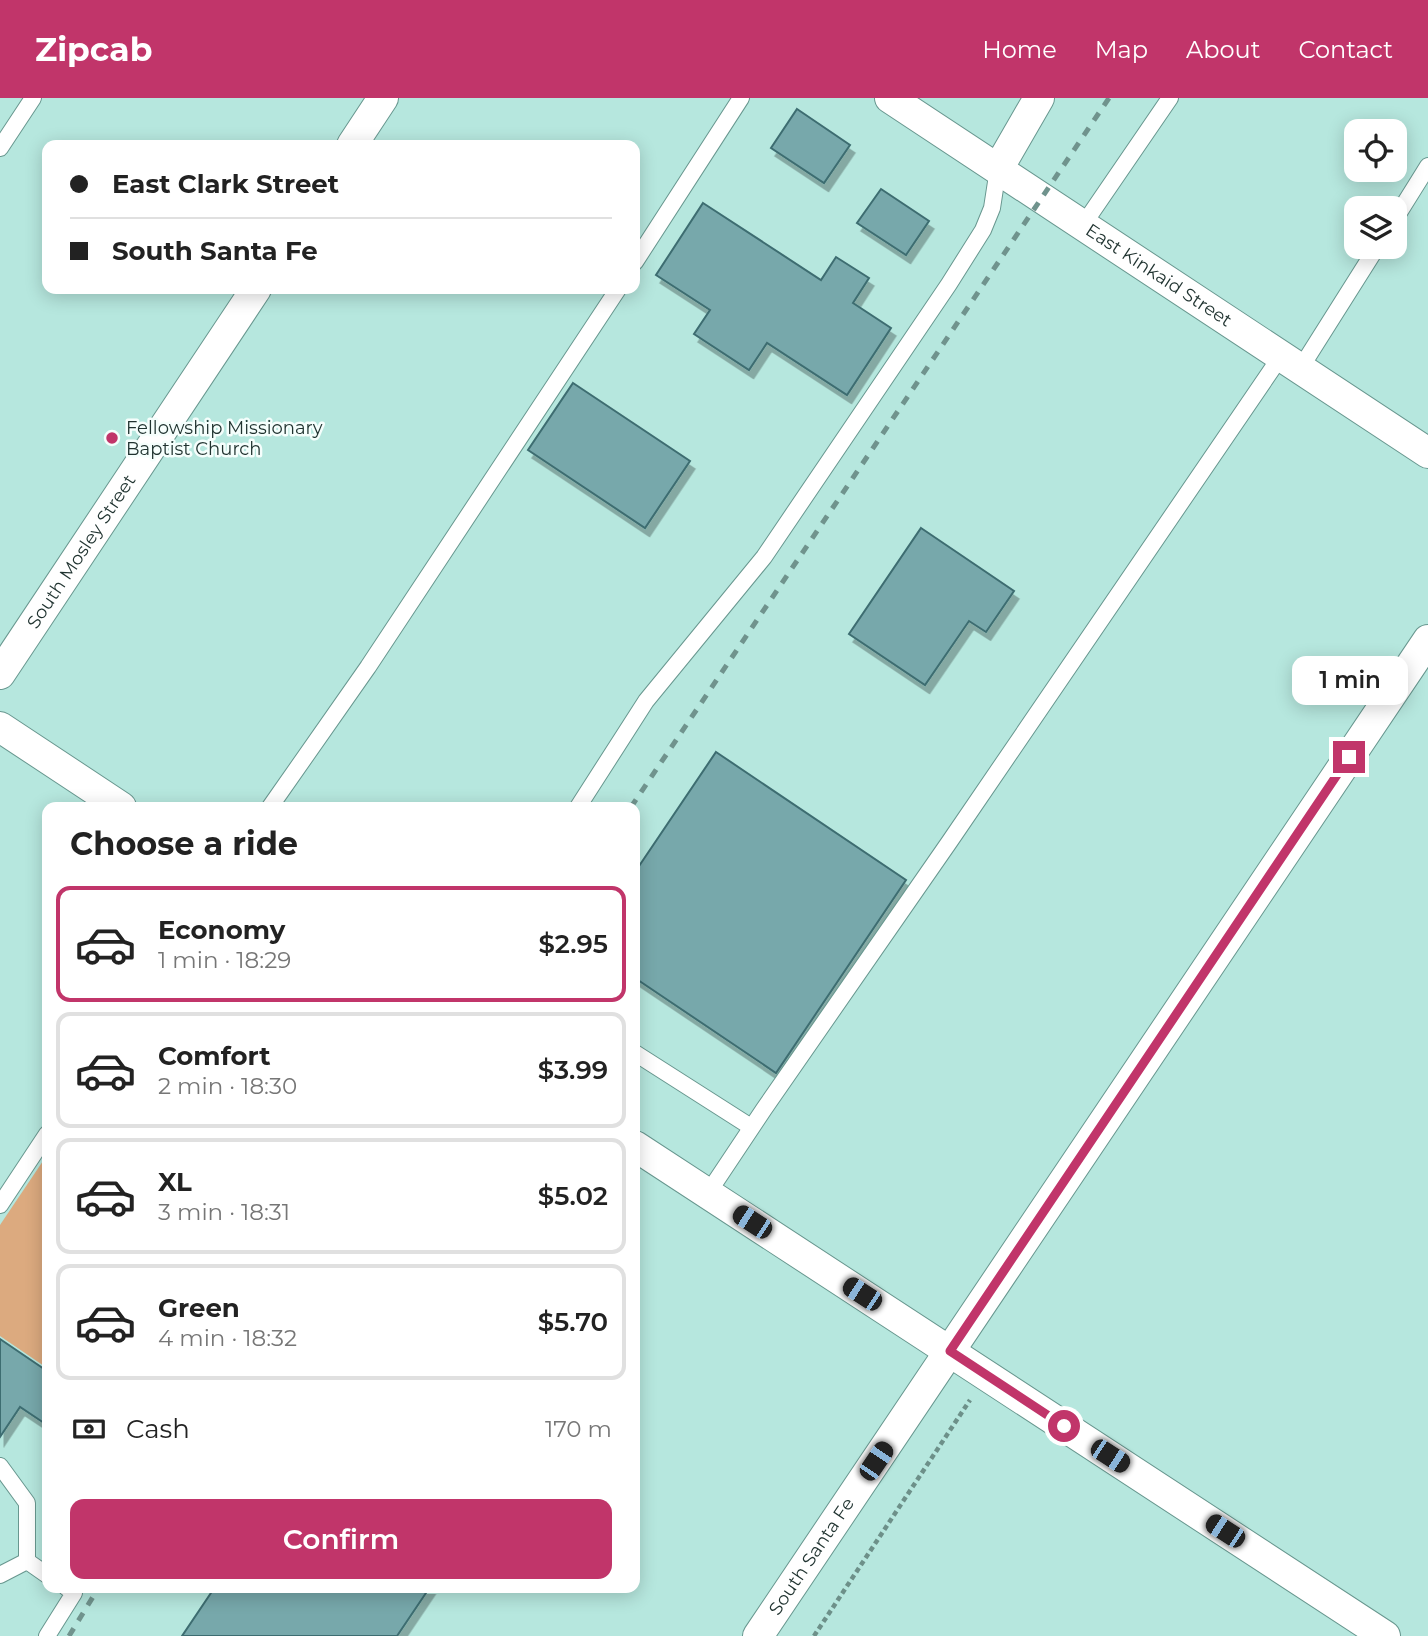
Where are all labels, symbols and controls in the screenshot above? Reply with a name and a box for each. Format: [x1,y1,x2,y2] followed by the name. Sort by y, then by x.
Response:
[35,29,152,69] text: Zipcab
[982,35,1057,64] text: Home
[1095,35,1148,64] text: Map
[1186,35,1260,64] text: About
[1298,35,1393,64] text: Contact
[1344,119,1407,259] map controls
[1344,119,1407,182] button: locate
[112,168,339,200] text: East Clark Street
[1344,196,1407,259] button: layers
[1081,219,1236,332] street label: East Kinkaid Street
[112,235,318,267] text: South Santa Fe
[126,417,323,460] place label: Fellowship Missionary Baptist Church
[104,430,120,446] marker: Fellowship Missionary Baptist Church
[22,470,141,633] street label: South Mosley Street
[1291,656,1407,704] callout: 1 min
[1319,666,1381,694] text: 1 min
[1333,741,1365,773] route end
[70,824,298,863] text: Choose a ride
[74,913,137,976] icon: car
[158,914,285,946] text: Economy
[538,928,608,960] text: $2.95
[158,946,291,974] text: 1 min · 18:29
[74,1039,137,1102] icon: car
[158,1040,270,1072] text: Comfort
[538,1054,608,1086] text: $3.99
[158,1072,297,1100] text: 2 min · 18:30
[74,1165,137,1228] icon: car
[158,1166,192,1198] text: XL
[538,1180,608,1212] text: $5.02
[158,1198,290,1226] text: 3 min · 18:31
[729,1202,776,1242] car
[839,1274,886,1314] car
[74,1291,137,1354] icon: car
[158,1292,240,1324] text: Green
[538,1306,608,1338] text: $5.70
[158,1324,297,1352] text: 4 min · 18:32
[70,1410,108,1448] icon: cash
[1048,1410,1080,1442] route start
[126,1413,190,1445] text: Cash
[545,1415,612,1443] text: 170 m
[1087,1436,1134,1476] car
[856,1438,897,1484] car
[764,1493,859,1619] street label: South Santa Fe
[70,1499,612,1579] button: Confirm
[1202,1511,1249,1551] car

